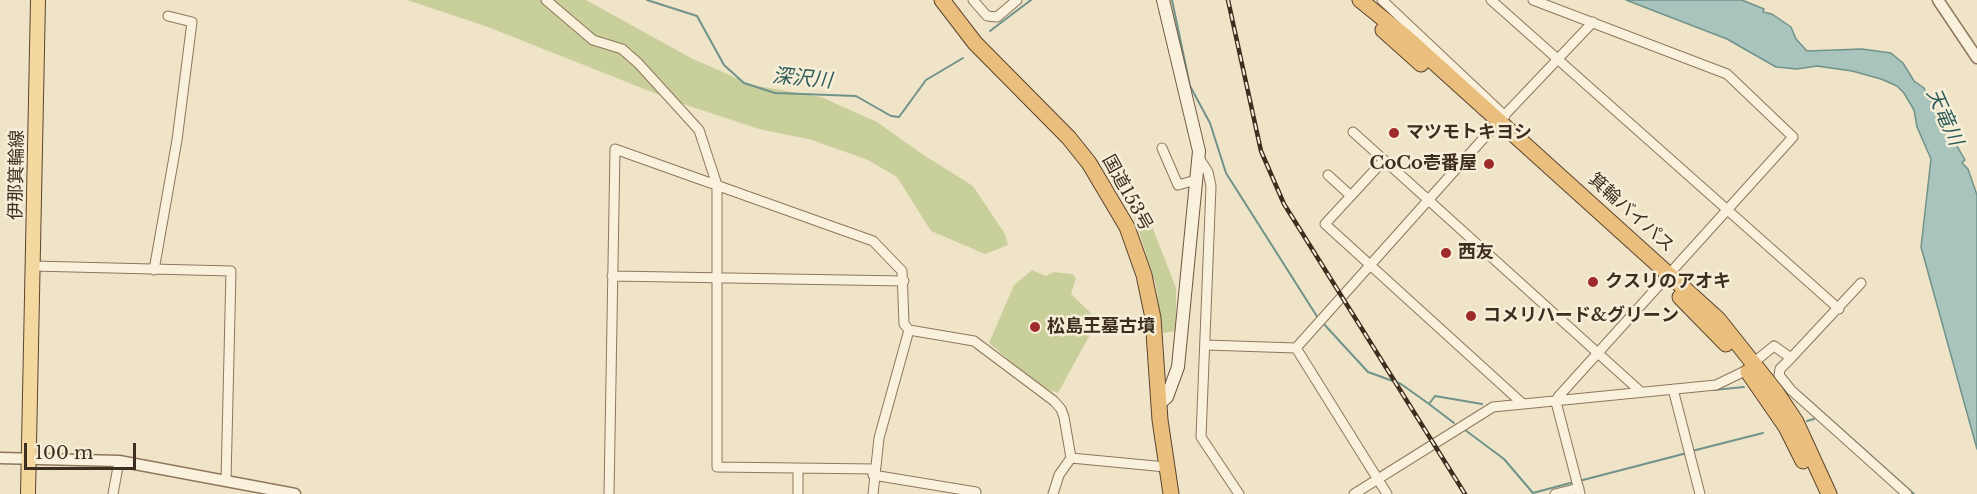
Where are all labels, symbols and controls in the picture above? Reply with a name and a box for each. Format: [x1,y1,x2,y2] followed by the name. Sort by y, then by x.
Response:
[771,64,833,94] water label: 深沢川
[1921,85,1967,149] water label: 天竜川
[1406,122,1532,144] place label: マツモトキヨシ
[1387,126,1401,140] marker: マツモトキヨシ
[5,130,29,220] street label: 伊那箕輪線
[1097,151,1157,235] street label: 国道153号
[1370,153,1477,175] place label: CoCo壱番屋
[1482,157,1496,171] marker: CoCo壱番屋
[1584,169,1678,257] street label: 箕輪バイパス
[1458,242,1494,264] place label: 西友
[1439,246,1453,260] marker: 西友
[1605,271,1731,293] place label: クスリのアオキ
[1586,275,1600,289] marker: クスリのアオキ
[1483,305,1679,327] place label: コメリハード&グリーン
[1464,309,1478,323] marker: コメリハード&グリーン
[1047,316,1155,338] place label: 松島王墓古墳
[1028,320,1042,334] marker: 松島王墓古墳
[27,431,140,469] scale bar
[35,442,93,464] text: 100 m

